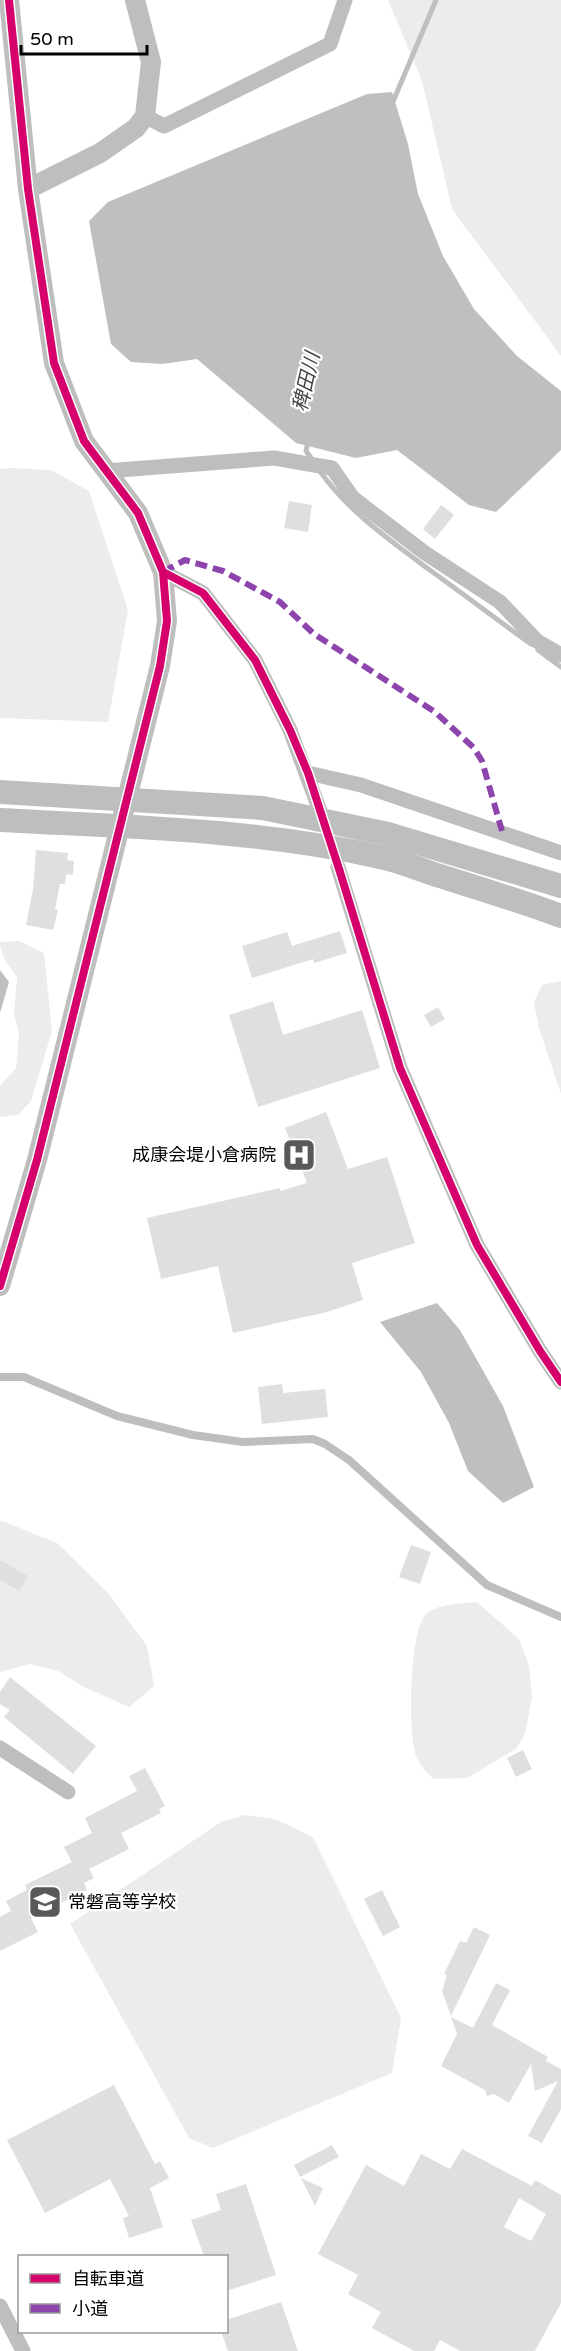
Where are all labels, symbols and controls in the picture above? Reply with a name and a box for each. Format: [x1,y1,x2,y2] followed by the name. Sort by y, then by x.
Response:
[21,18,147,56] scale bar
[30,28,74,50] text: 50 m
[289,348,326,414] water label: 稗田川
[281,1137,317,1173] hospital icon: 成康会堤小倉病院
[132,1144,276,1166] place label: 成康会堤小倉病院
[27,1884,63,1920] school or university icon: 常磐高等学校
[68,1891,176,1913] place label: 常磐高等学校
[18,2255,228,2333] legend
[72,2268,144,2290] text: 自転車道
[72,2298,108,2320] text: 小道

